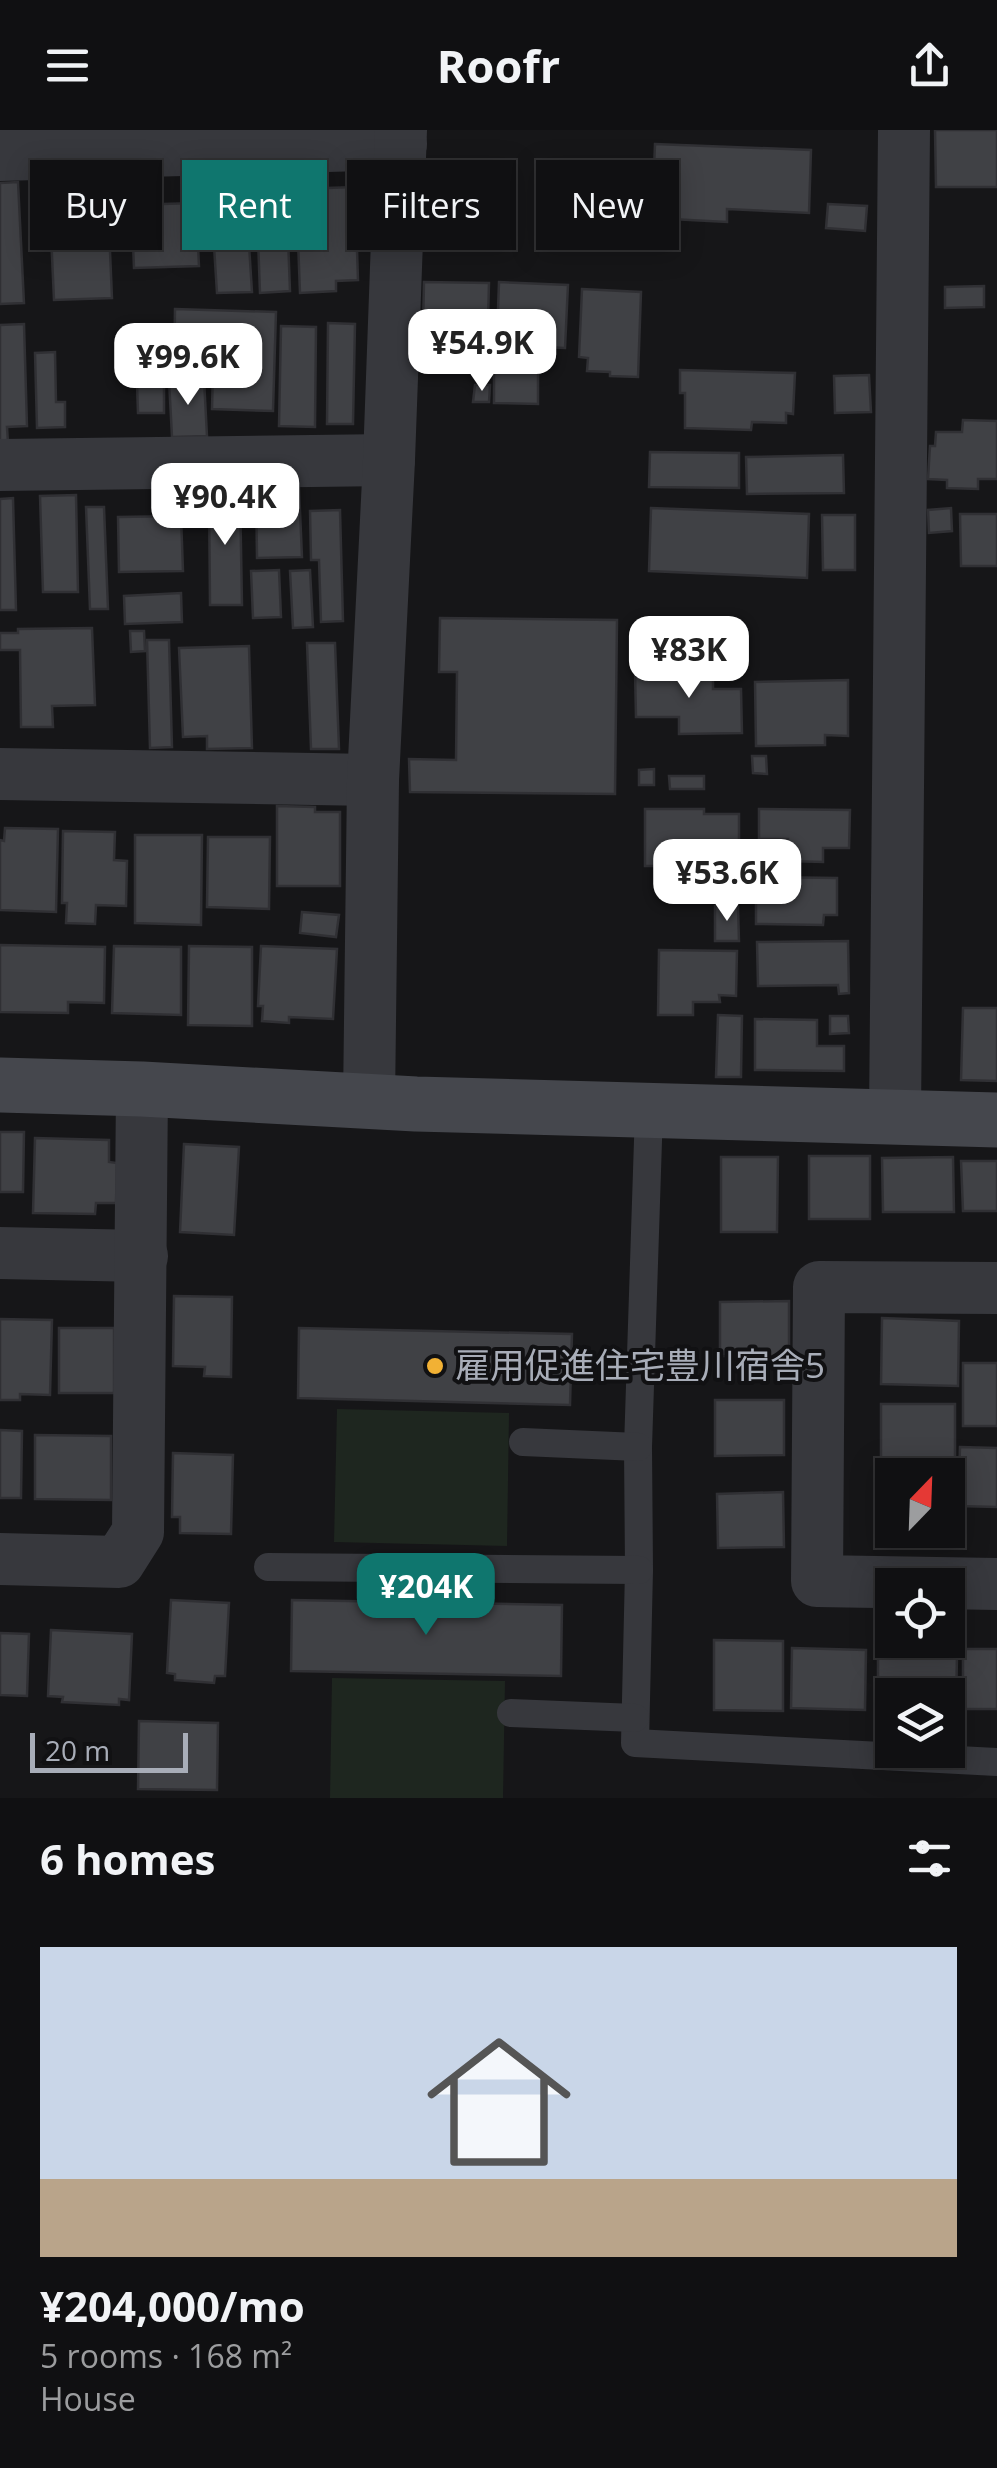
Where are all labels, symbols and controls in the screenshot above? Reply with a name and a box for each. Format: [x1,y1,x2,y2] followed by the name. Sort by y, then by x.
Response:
[437,35,560,96] text: Roofr
[40,38,95,93] icon: menu
[902,38,957,93] icon: share
[30,160,162,250] chip: Buy
[182,160,327,250] chip: Rent
[347,160,516,250] chip: Filters
[536,160,679,250] chip: New
[401,309,563,394] pin: ¥54.9K
[430,320,534,363] text: ¥54.9K
[107,323,269,408] pin: ¥99.6K
[136,334,240,377] text: ¥99.6K
[144,463,306,548] pin: ¥90.4K
[173,474,277,517] text: ¥90.4K
[630,616,748,701] pin: ¥83K
[651,627,727,670] text: ¥83K
[646,839,808,924] pin: ¥53.6K
[675,850,779,893] text: ¥53.6K
[455,1341,825,1388] place label: 雇用促進住宅豊川宿舎5
[424,1355,446,1377] marker: 雇用促進住宅豊川宿舎5
[875,1458,965,1548] north arrow
[875,1458,965,1768] map controls
[356,1553,496,1638] pin: ¥204K
[379,1564,473,1607] text: ¥204K
[875,1568,965,1658] button: locate
[875,1678,965,1768] button: layers
[30,1728,188,1772] scale bar
[45,1731,110,1769] text: 20 m
[40,1830,215,1887] text: 6 homes
[902,1831,957,1886] icon: filters
[409,2012,589,2192] icon: home
[40,2277,305,2334] text: ¥204,000/mo
[40,2334,292,2377] text: 5 rooms · 168 m²
[40,2377,136,2420] text: House

